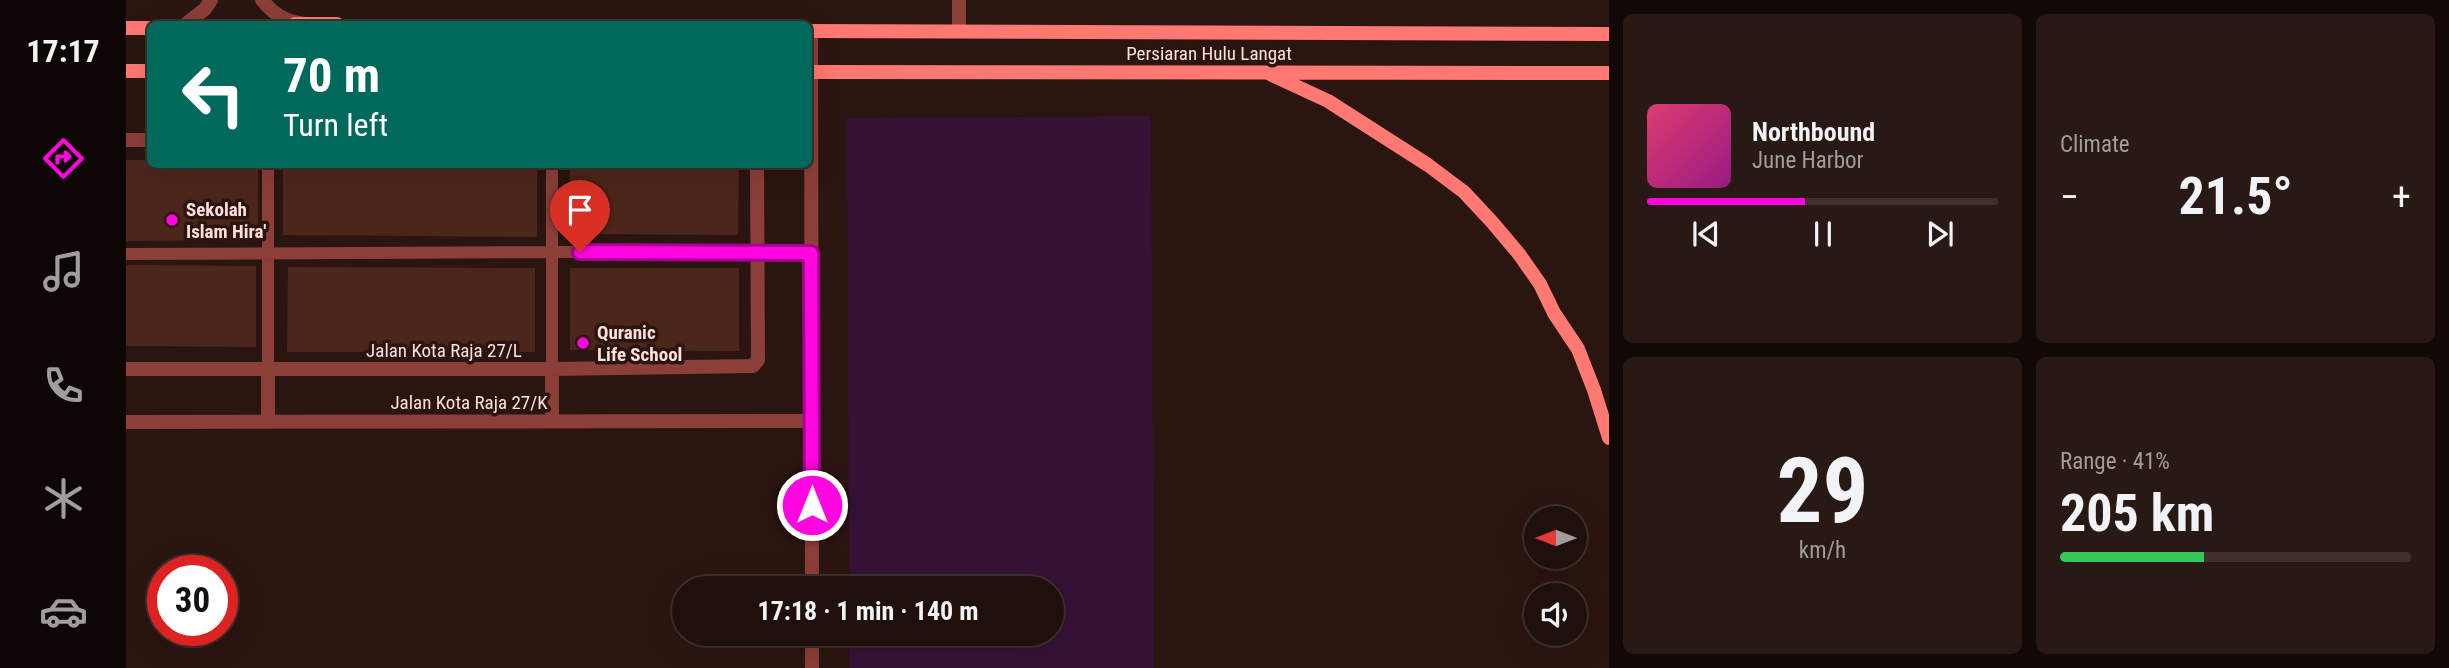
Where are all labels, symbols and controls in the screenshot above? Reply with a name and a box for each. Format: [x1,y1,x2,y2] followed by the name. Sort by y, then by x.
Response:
[26,32,100,70] text: 17:17
[1126,42,1292,65] street label: Persiaran Hulu Langat
[283,47,380,104] text: 70 m
[168,49,259,140] icon: left
[283,106,388,144] text: Turn left
[1752,117,1875,147] text: Northbound
[2060,131,2130,158] text: Climate
[39,134,88,183] icon: directions
[1752,147,1864,174] text: June Harbor
[2178,166,2293,227] text: 21.5°
[2060,175,2079,219] text: −
[2392,175,2411,219] text: +
[550,180,610,252] pin
[561,191,599,229] icon: arrive
[186,198,266,243] place label: Sekolah Islam Hira'
[164,212,180,228] marker: Sekolah Islam Hira'
[1687,215,1725,253] icon: previous
[1804,215,1842,253] icon: pause
[1921,215,1959,253] icon: next
[39,247,88,296] icon: music
[597,321,682,366] place label: Quranic Life School
[575,335,591,351] marker: Quranic Life School
[366,339,522,362] street label: Jalan Kota Raja 27/L
[39,361,88,410] icon: phone
[390,391,548,414] street label: Jalan Kota Raja 27/K
[1777,438,1868,544] text: 29
[2060,448,2170,475] text: Range · 41%
[775,468,849,542] position arrow
[39,474,88,523] icon: climate
[2060,483,2214,544] text: 205 km
[1524,506,1587,569] north arrow
[1524,506,1587,646] map controls
[1799,537,1846,564] text: km/h
[147,555,238,646] speed limit sign: 30
[1524,583,1587,646] button: sound
[39,587,88,636] icon: car
[758,596,978,626] text: 17:18 · 1 min · 140 m

